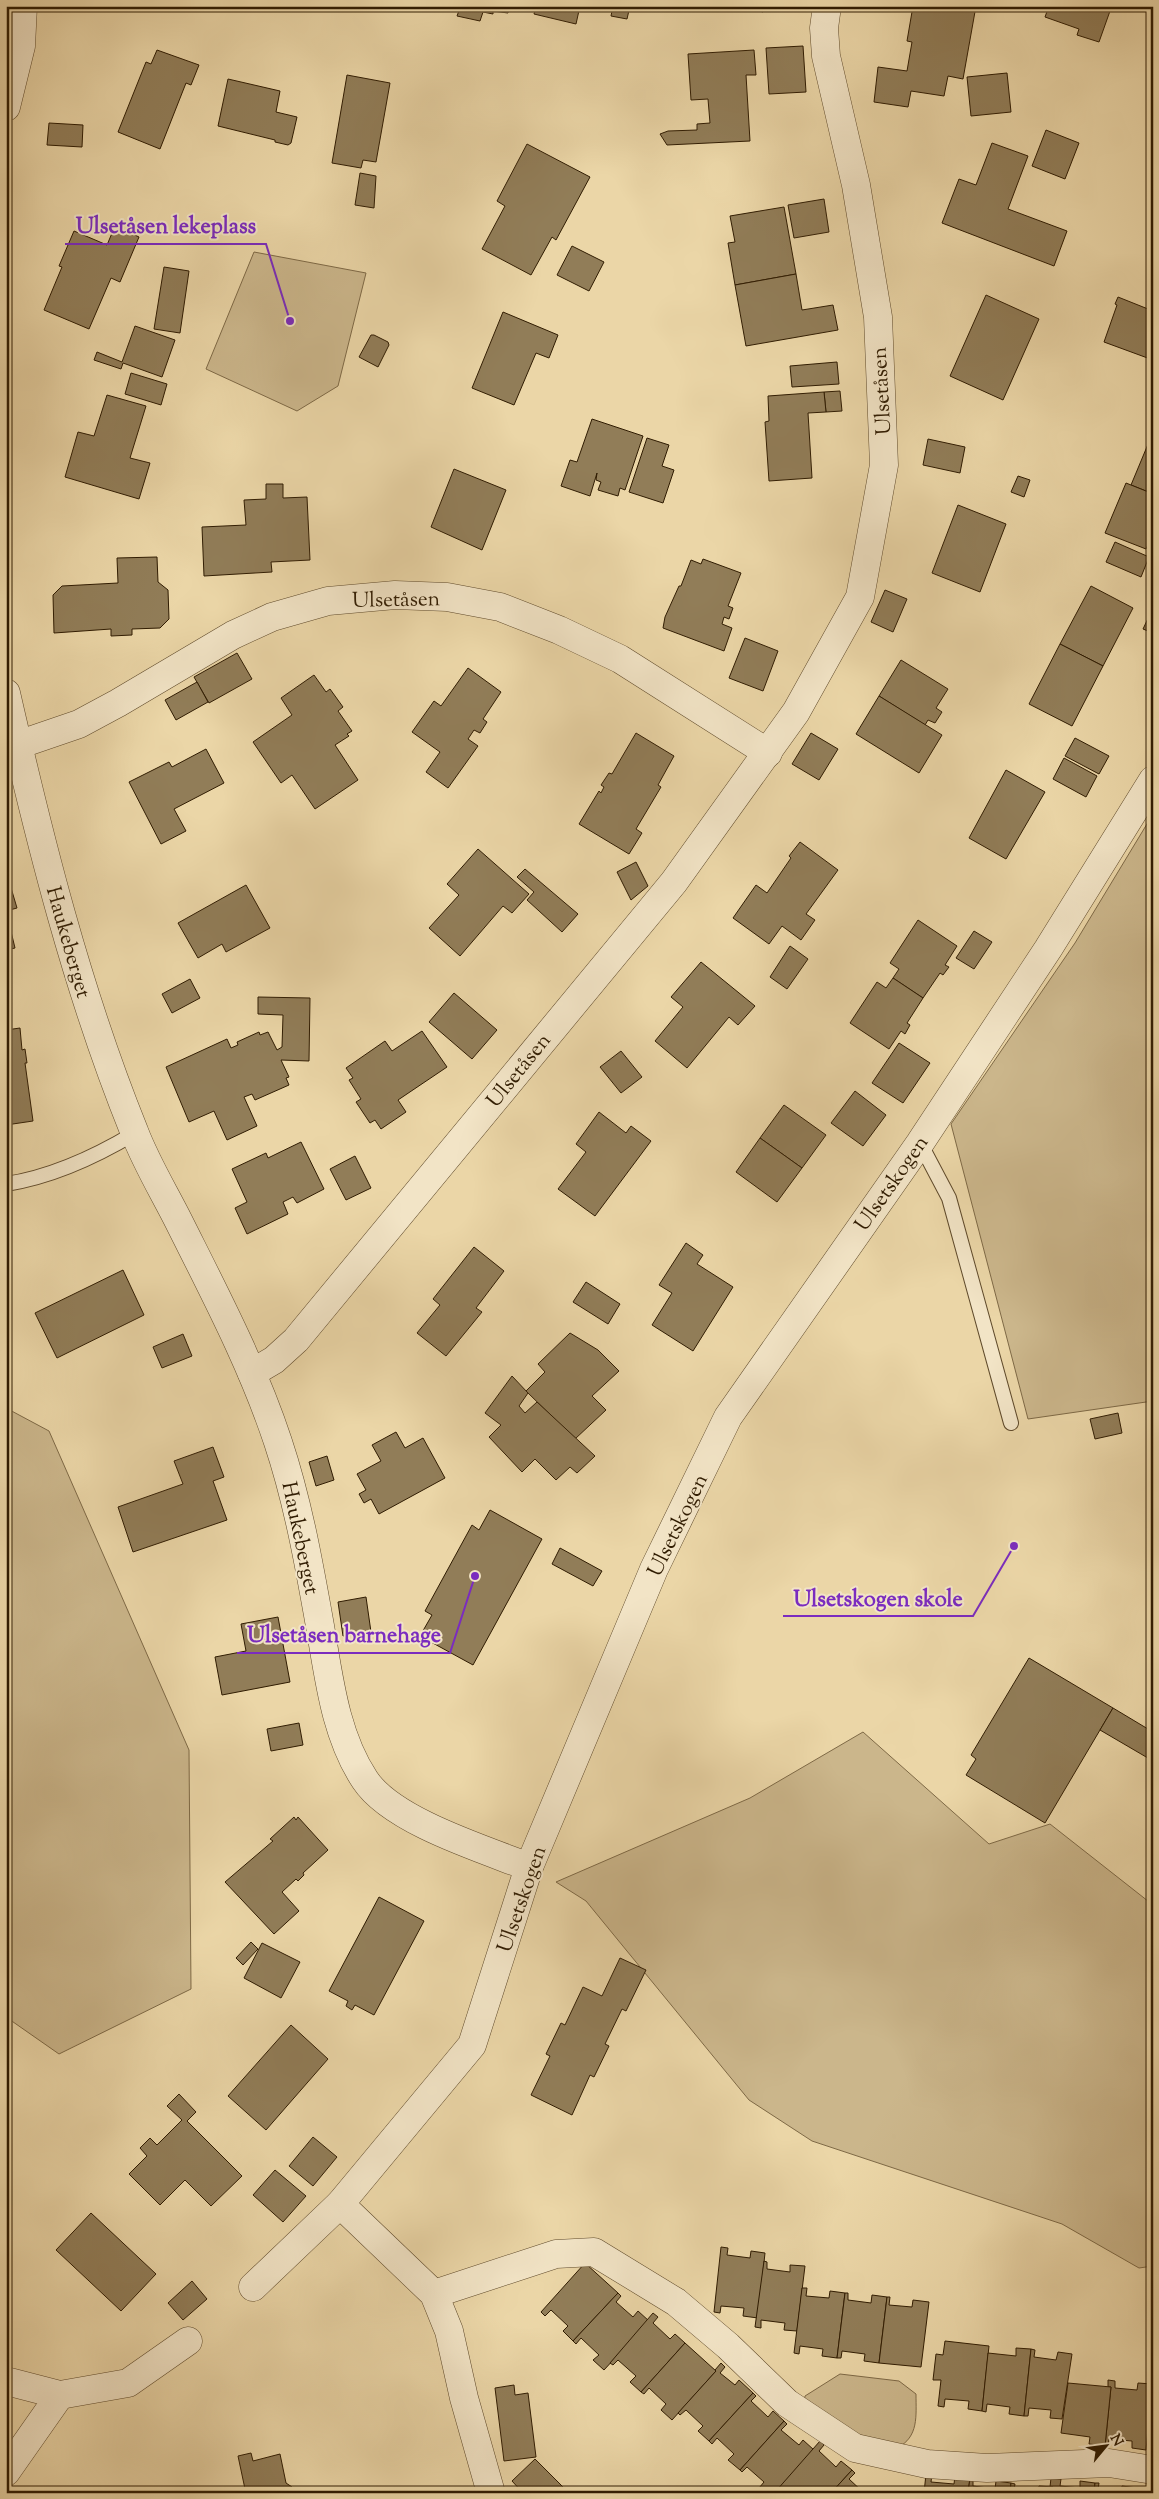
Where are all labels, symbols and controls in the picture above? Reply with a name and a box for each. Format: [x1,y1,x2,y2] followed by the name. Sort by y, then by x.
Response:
[65,207,266,244] callout: Ulsetåsen lekeplass
[76,212,257,244] text: Ulsetåsen lekeplass
[866,346,900,436] street label: Ulsetåsen
[352,585,440,617] street label: Ulsetåsen
[37,883,97,1002] street label: Haukeberget
[480,1028,559,1115] street label: Ulsetåsen
[848,1130,937,1238] street label: Ulsetskogen
[641,1469,717,1582] street label: Ulsetskogen
[272,1479,326,1598] street label: Haukeberget
[783,1579,973,1616] callout: Ulsetskogen skole
[793,1585,963,1617] text: Ulsetskogen skole
[237,1616,450,1653] callout: Ulsetåsen barnehage
[247,1621,441,1653] text: Ulsetåsen barnehage
[491,1842,555,1957] street label: Ulsetskogen
[1082,2422,1132,2472] north arrow
[1104,2431,1127,2450] text: N

